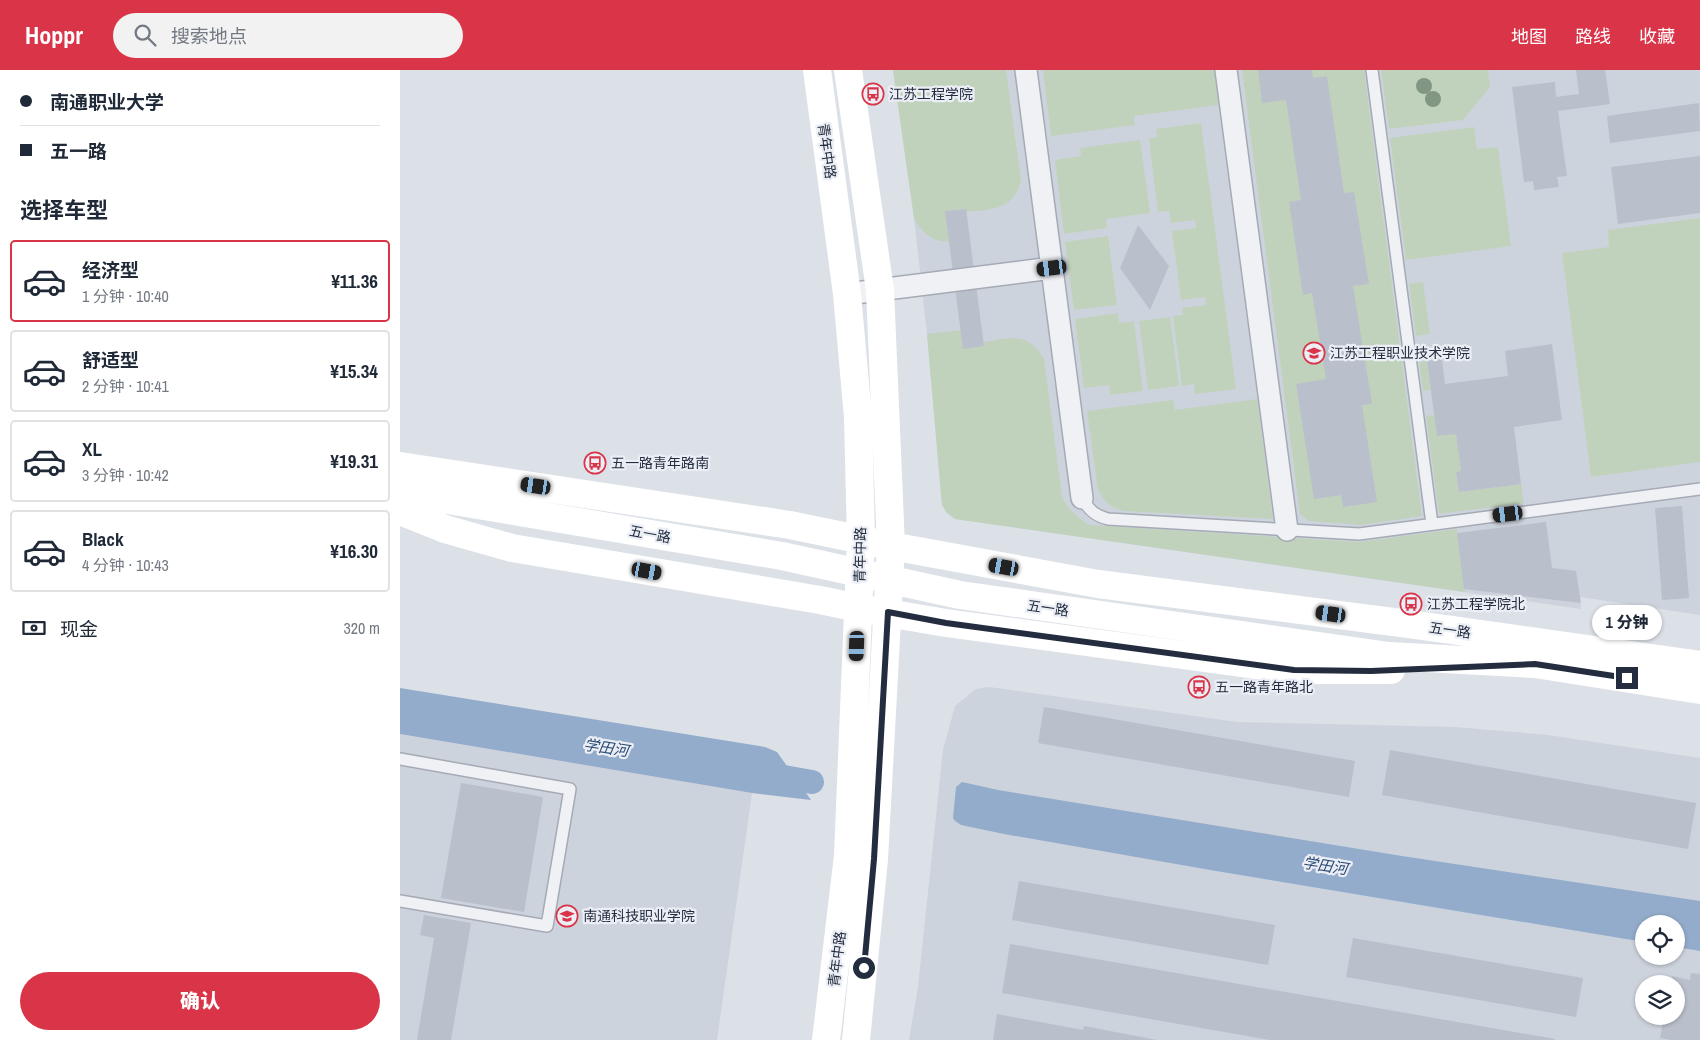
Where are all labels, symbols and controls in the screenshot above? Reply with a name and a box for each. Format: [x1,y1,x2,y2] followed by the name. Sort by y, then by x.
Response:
[113,13,463,58] search box
[25,19,83,51] text: Hoppr
[131,21,159,49] icon: search
[171,23,247,49] text: 搜索地点
[1511,24,1547,49] text: 地图
[1575,24,1611,49] text: 路线
[1639,24,1675,49] text: 收藏
[861,82,885,106] bus stop icon: 江苏工程学院
[889,85,973,103] place label: 江苏工程学院
[50,89,164,115] text: 南通职业大学
[814,122,840,180] street label: 青年中路
[50,138,107,164] text: 五一路
[20,195,108,225] text: 选择车型
[82,257,139,283] text: 经济型
[22,259,67,304] icon: car
[1036,259,1067,277] car
[331,268,378,294] text: ¥11.36
[82,285,169,307] text: 1 分钟 · 10:40
[1302,341,1326,365] school or university icon: 江苏工程职业技术学院
[1330,344,1470,362] place label: 江苏工程职业技术学院
[82,347,139,373] text: 舒适型
[22,349,67,394] icon: car
[330,358,378,384] text: ¥15.34
[82,375,169,397] text: 2 分钟 · 10:41
[82,436,102,462] text: XL
[22,439,67,484] icon: car
[330,448,378,474] text: ¥19.31
[583,451,607,475] bus stop icon: 五一路青年路南
[611,454,709,472] place label: 五一路青年路南
[82,464,169,486] text: 3 分钟 · 10:42
[520,476,551,496] car
[1492,505,1523,523] car
[628,521,672,547] street label: 五一路
[82,526,124,552] text: Black
[851,527,869,583] street label: 青年中路
[22,529,67,574] icon: car
[330,538,378,564] text: ¥16.30
[82,554,169,576] text: 4 分钟 · 10:43
[987,557,1020,577] car
[630,561,663,581] car
[1399,592,1423,616] bus stop icon: 江苏工程学院北
[1427,595,1525,613] place label: 江苏工程学院北
[1026,596,1070,620] street label: 五一路
[1315,604,1346,624] car
[1592,606,1662,640] callout: 1 分钟
[1606,611,1648,633] text: 1 分钟
[20,614,48,642] icon: cash
[60,616,98,642] text: 现金
[344,617,380,639] text: 320 m
[1428,618,1472,642] street label: 五一路
[848,631,865,661] car
[1616,667,1638,689] route end
[1187,675,1211,699] bus stop icon: 五一路青年路北
[1215,678,1313,696] place label: 五一路青年路北
[582,734,633,762] water label: 学田河
[1301,852,1352,880] water label: 学田河
[555,904,579,928] school or university icon: 南通科技职业学院
[583,907,695,925] place label: 南通科技职业学院
[1635,915,1685,1025] map controls
[1635,915,1685,965] button: locate
[825,930,849,988] street label: 青年中路
[853,957,875,979] route start
[20,972,380,1030] button: 确认
[1635,975,1685,1025] button: layers

